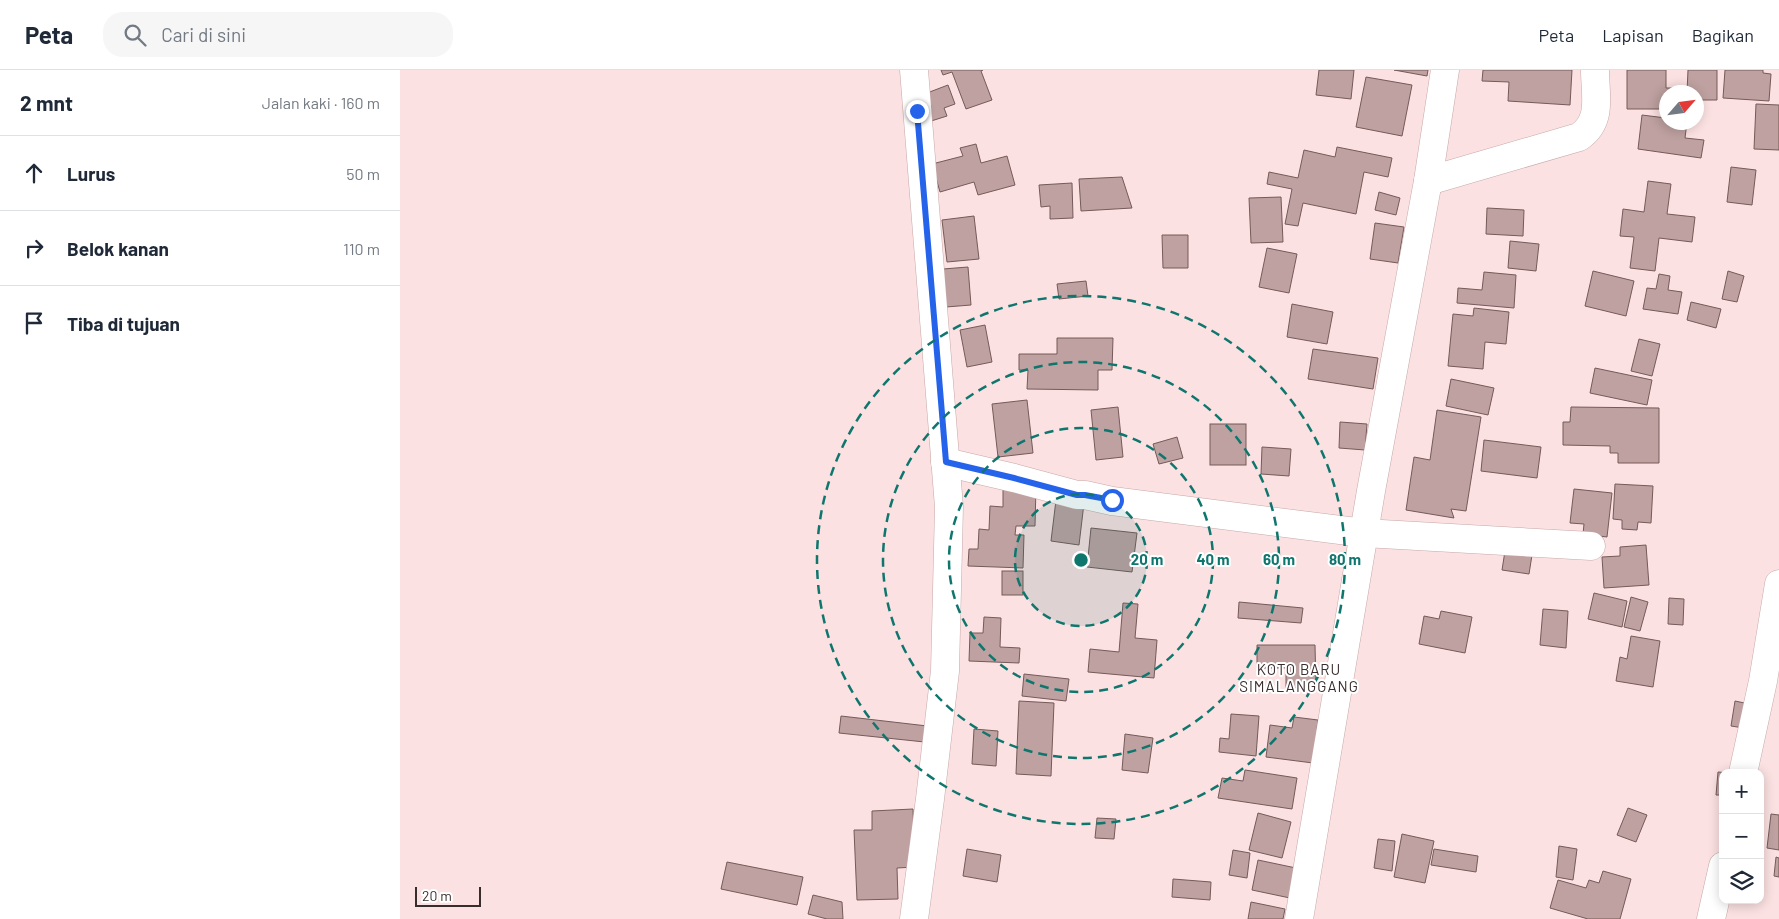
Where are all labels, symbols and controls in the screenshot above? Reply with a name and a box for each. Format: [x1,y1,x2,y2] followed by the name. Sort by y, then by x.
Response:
[103,12,453,57] search box
[25,20,73,49] text: Peta
[121,21,149,49] icon: search
[161,23,246,46] text: Cari di sini
[1539,24,1574,46] text: Peta
[1602,24,1664,46] text: Lapisan
[1692,24,1754,46] text: Bagikan
[1659,85,1704,130] north arrow
[20,90,73,115] text: 2 mnt
[262,93,380,112] text: Jalan kaki · 160 m
[906,100,929,123] route end
[20,159,48,187] icon: ahead
[67,162,115,185] text: Lurus
[346,164,380,183] text: 50 m
[20,234,48,262] icon: right
[67,237,169,260] text: Belok kanan
[343,239,380,258] text: 110 m
[20,309,48,337] icon: arrive
[67,312,180,335] text: Tiba di tujuan
[1101,489,1124,512] route start
[1131,550,1163,568] text: 20 m
[1196,550,1230,568] text: 40 m
[1263,550,1295,568] text: 60 m
[1329,550,1361,568] text: 80 m
[1072,551,1090,569] centre of rings
[1239,660,1359,695] district label: KOTO BARU SIMALANGGANG
[1719,769,1764,904] map controls
[1719,769,1764,814] button: +
[1719,814,1764,859] button: −
[1719,859,1764,904] button: layers
[415,884,481,907] scale bar
[422,887,452,904] text: 20 m

